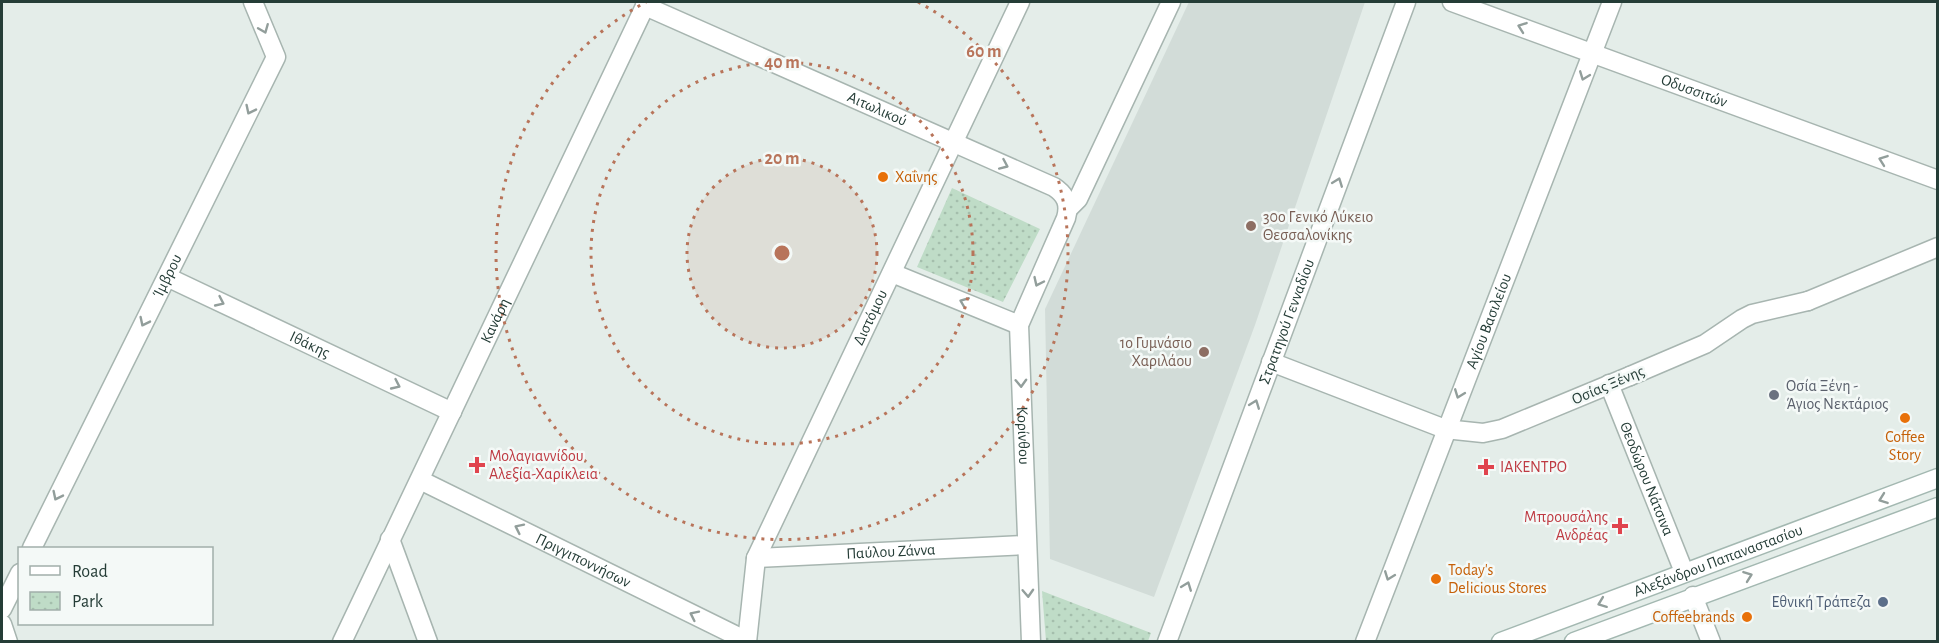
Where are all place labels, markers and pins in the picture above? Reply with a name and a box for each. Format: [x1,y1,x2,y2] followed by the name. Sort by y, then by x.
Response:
[895,169,938,186] place label: Χαΐνης
[876,170,890,184] marker: Χαΐνης
[1263,209,1373,244] place label: 30ο Γενικό Λύκειο Θεσσαλονίκης
[1244,219,1258,233] marker: 30ο Γενικό Λύκειο Θεσσαλονίκης
[772,243,792,263] centre of rings
[1120,335,1192,369] place label: 1ο Γυμνάσιο Χαριλάου
[1197,345,1211,359] marker: 1ο Γυμνάσιο Χαριλάου
[1786,378,1888,413] place label: Οσία Ξένη - Άγιος Νεκτάριος
[1767,388,1781,402] marker: Οσία Ξένη - Άγιος Νεκτάριος
[1898,411,1912,425] marker: Coffee Story
[1885,429,1925,464] place label: Coffee Story
[489,448,598,482] place label: Μολαγιαννίδου Αλεξία-Χαρίκλεια
[470,458,484,472] marker: Μολαγιαννίδου Αλεξία-Χαρίκλεια
[1477,458,1495,476] marker: ΙΑΚΕΝΤΡΟ
[1500,459,1567,475] place label: ΙΑΚΕΝΤΡΟ
[1524,509,1608,544] place label: Μπρουσάλης Ανδρέας
[1613,519,1627,533] marker: Μπρουσάλης Ανδρέας
[1448,562,1547,596] place label: Today's Delicious Stores
[1429,572,1443,586] marker: Today's Delicious Stores
[1771,594,1871,610] place label: Εθνική Τράπεζα
[1876,595,1890,609] marker: Εθνική Τράπεζα
[1653,609,1735,625] place label: Coffeebrands
[1740,610,1754,624] marker: Coffeebrands

